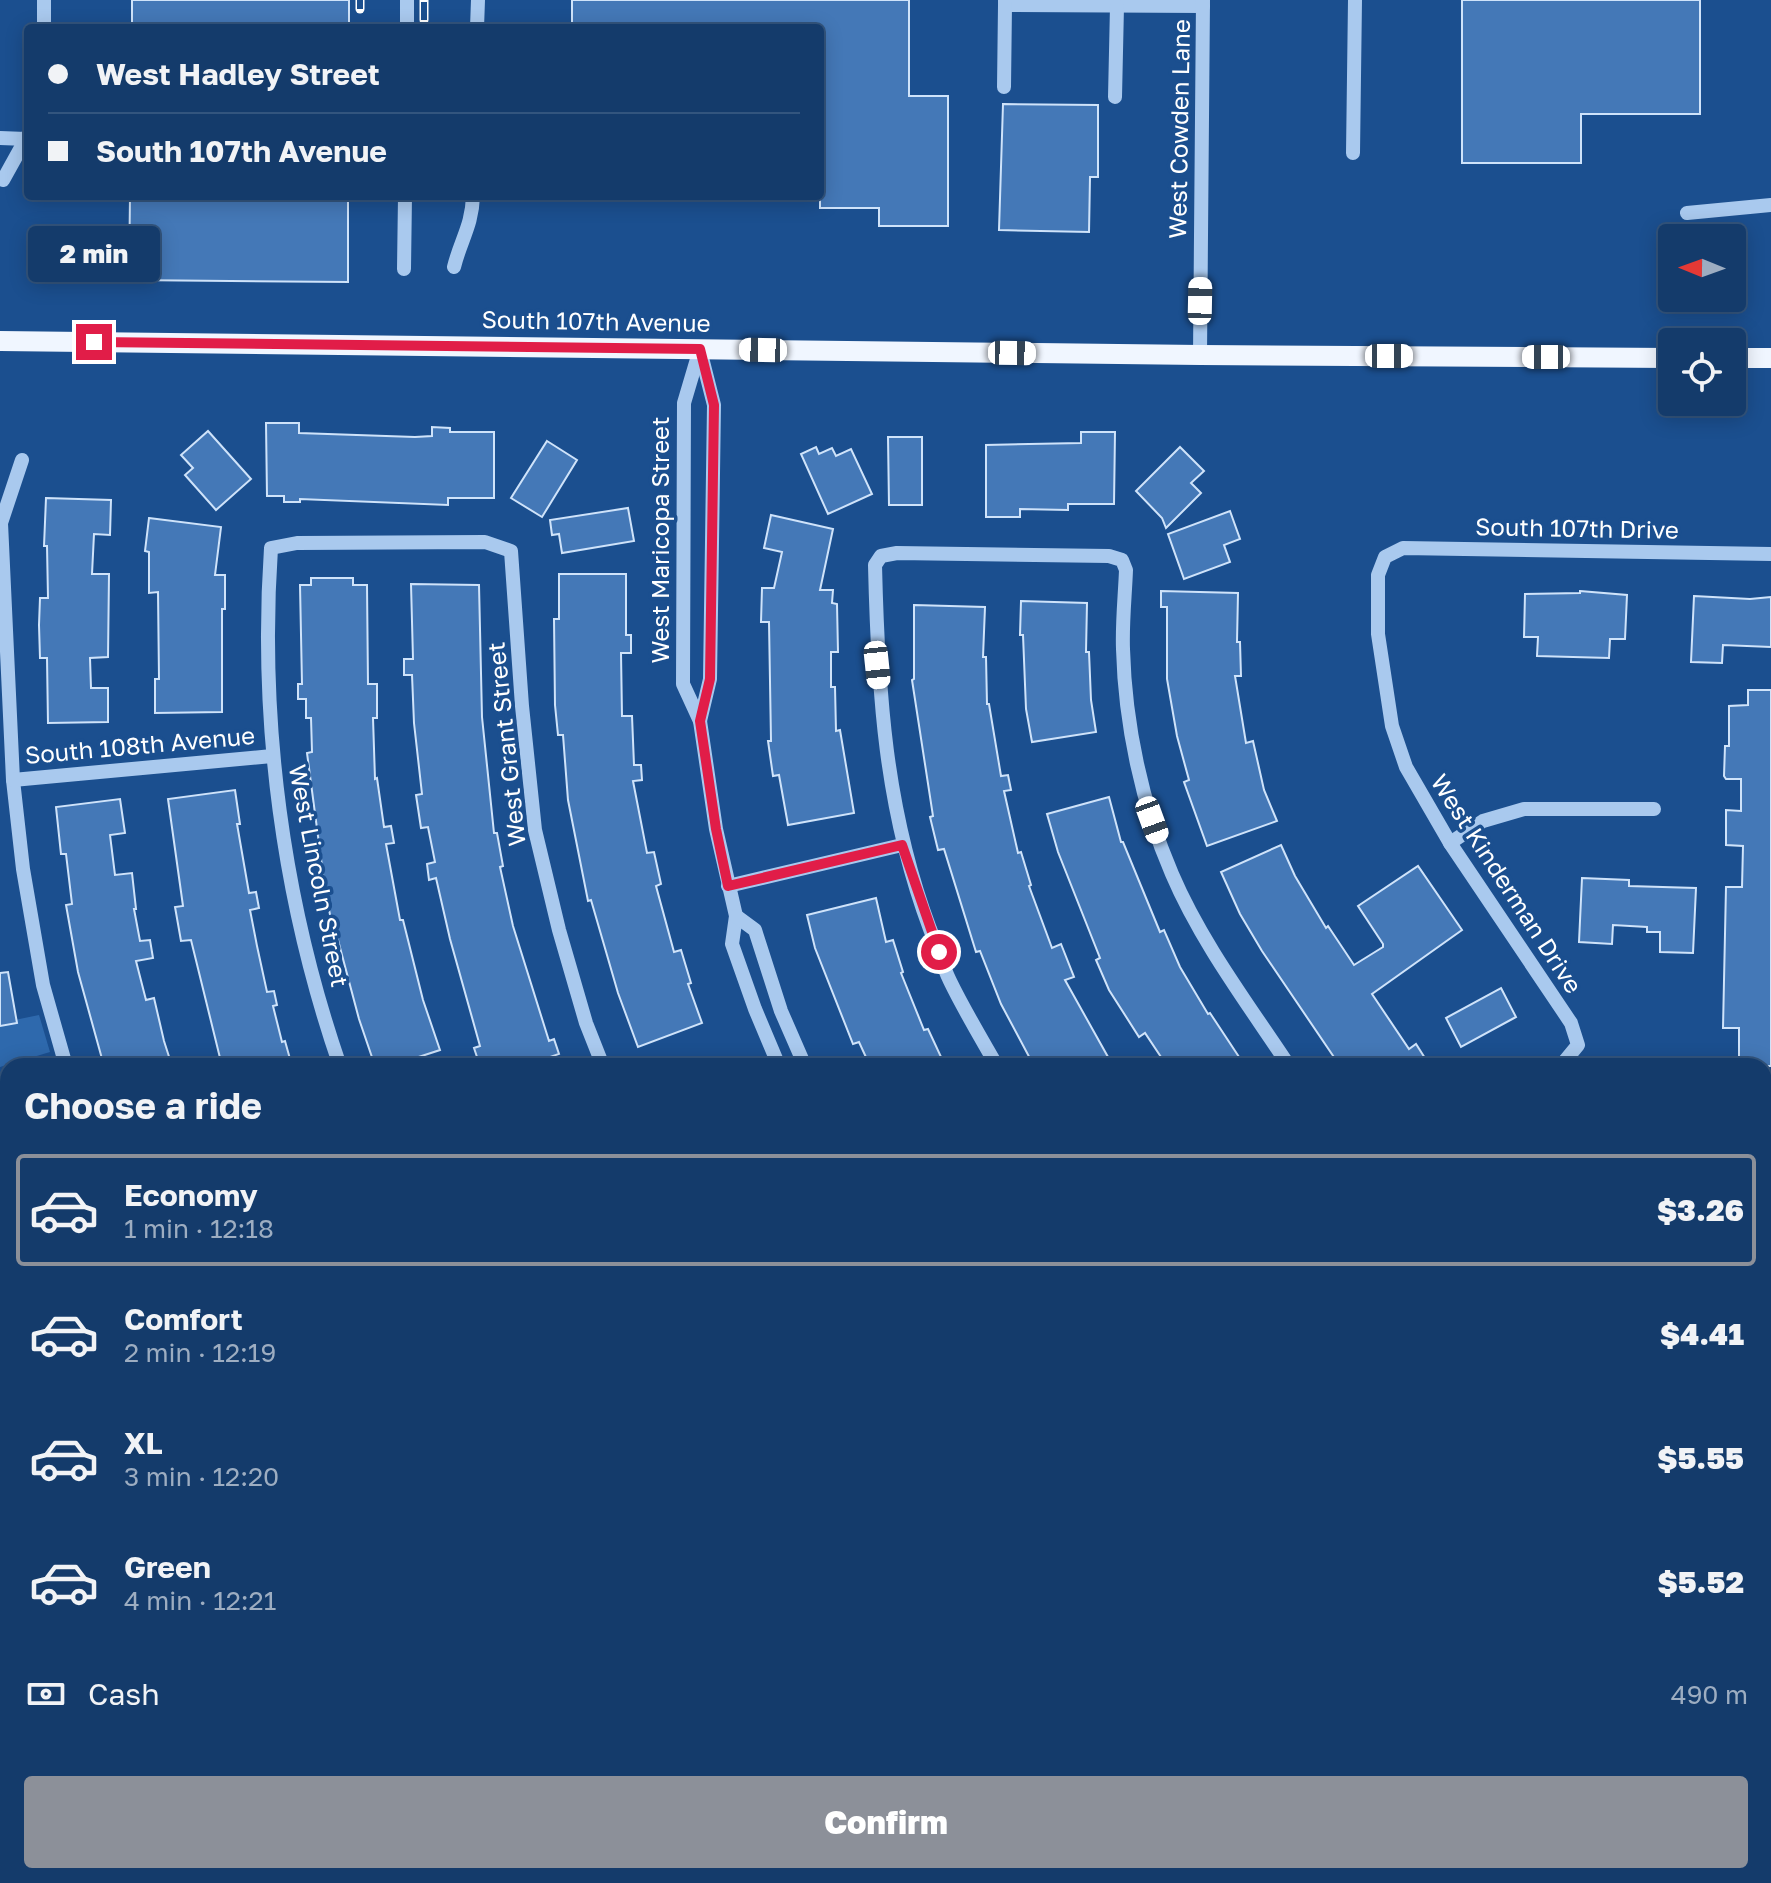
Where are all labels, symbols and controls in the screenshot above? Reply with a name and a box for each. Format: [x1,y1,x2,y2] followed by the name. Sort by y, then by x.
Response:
[1162,19,1195,239] street label: West Cowden Lane
[96,56,380,92] text: West Hadley Street
[96,133,387,169] text: South 107th Avenue
[1658,224,1746,312] north arrow
[1658,224,1746,416] map controls
[28,226,160,282] callout: 2 min
[60,238,128,269] text: 2 min
[1188,277,1212,325] car
[481,304,711,337] street label: South 107th Avenue
[76,324,112,360] route end
[1658,328,1746,416] button: locate
[739,338,787,362] car
[988,341,1036,365] car
[1365,344,1413,368] car
[1522,345,1570,369] car
[645,416,674,664] street label: West Maricopa Street
[1475,511,1679,544] street label: South 107th Drive
[863,640,891,690] car
[480,641,531,848] street label: West Grant Street
[24,720,256,769] street label: South 108th Avenue
[284,762,355,989] street label: West Lincoln Street
[1426,768,1589,998] street label: West Kinderman Drive
[1133,793,1171,847] car
[921,934,957,970] route start
[24,1084,262,1127] text: Choose a ride
[28,1174,100,1246] icon: car
[124,1177,258,1213] text: Economy
[1657,1192,1744,1228] text: $3.26
[124,1213,274,1244] text: 1 min · 12:18
[28,1298,100,1370] icon: car
[124,1301,243,1337] text: Comfort
[1660,1316,1744,1352] text: $4.41
[124,1337,276,1368] text: 2 min · 12:19
[28,1422,100,1494] icon: car
[124,1425,163,1461] text: XL
[1657,1440,1744,1476] text: $5.55
[124,1461,279,1492] text: 3 min · 12:20
[28,1546,100,1618] icon: car
[124,1549,211,1585] text: Green
[1658,1564,1744,1600] text: $5.52
[124,1585,276,1616] text: 4 min · 12:21
[24,1672,68,1716] icon: cash
[88,1676,160,1712] text: Cash
[1671,1679,1748,1710] text: 490 m
[24,1776,1748,1868] button: Confirm

